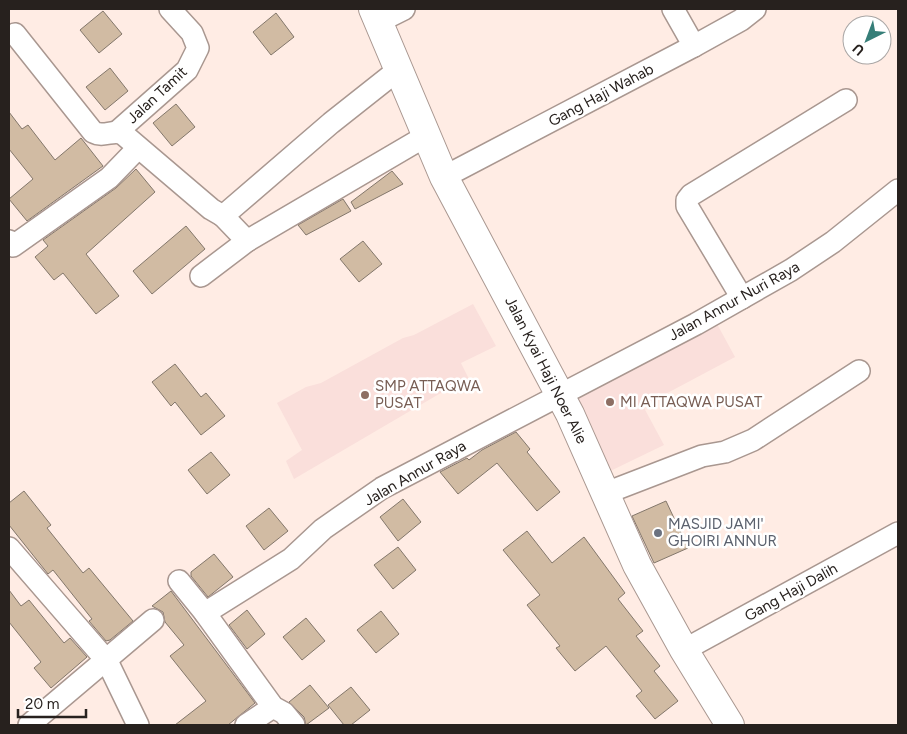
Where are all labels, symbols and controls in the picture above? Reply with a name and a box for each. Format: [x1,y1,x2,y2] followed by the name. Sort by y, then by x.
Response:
[842,15,892,65] north arrow
[849,40,868,59] text: U
[545,60,657,130] street label: Gang Haji Wahab
[123,63,191,127] street label: Jalan Tamit
[665,258,803,344] street label: Jalan Annur Nuri Raya
[501,294,591,446] street label: Jalan Kyai Haji Noer Alie
[375,377,481,412] place label: SMP ATTAQWA PUSAT
[359,389,371,401] marker: SMP ATTAQWA PUSAT
[620,393,763,411] place label: MI ATTAQWA PUSAT
[604,396,616,408] marker: MI ATTAQWA PUSAT
[361,437,469,509] street label: Jalan Annur Raya
[668,515,777,550] place label: MASJID JAMI' GHOIRI ANNUR
[652,527,664,539] marker: MASJID JAMI' GHOIRI ANNUR
[742,559,840,625] street label: Gang Haji Dalih
[18,686,85,718] scale bar
[25,695,59,713] text: 20 m

